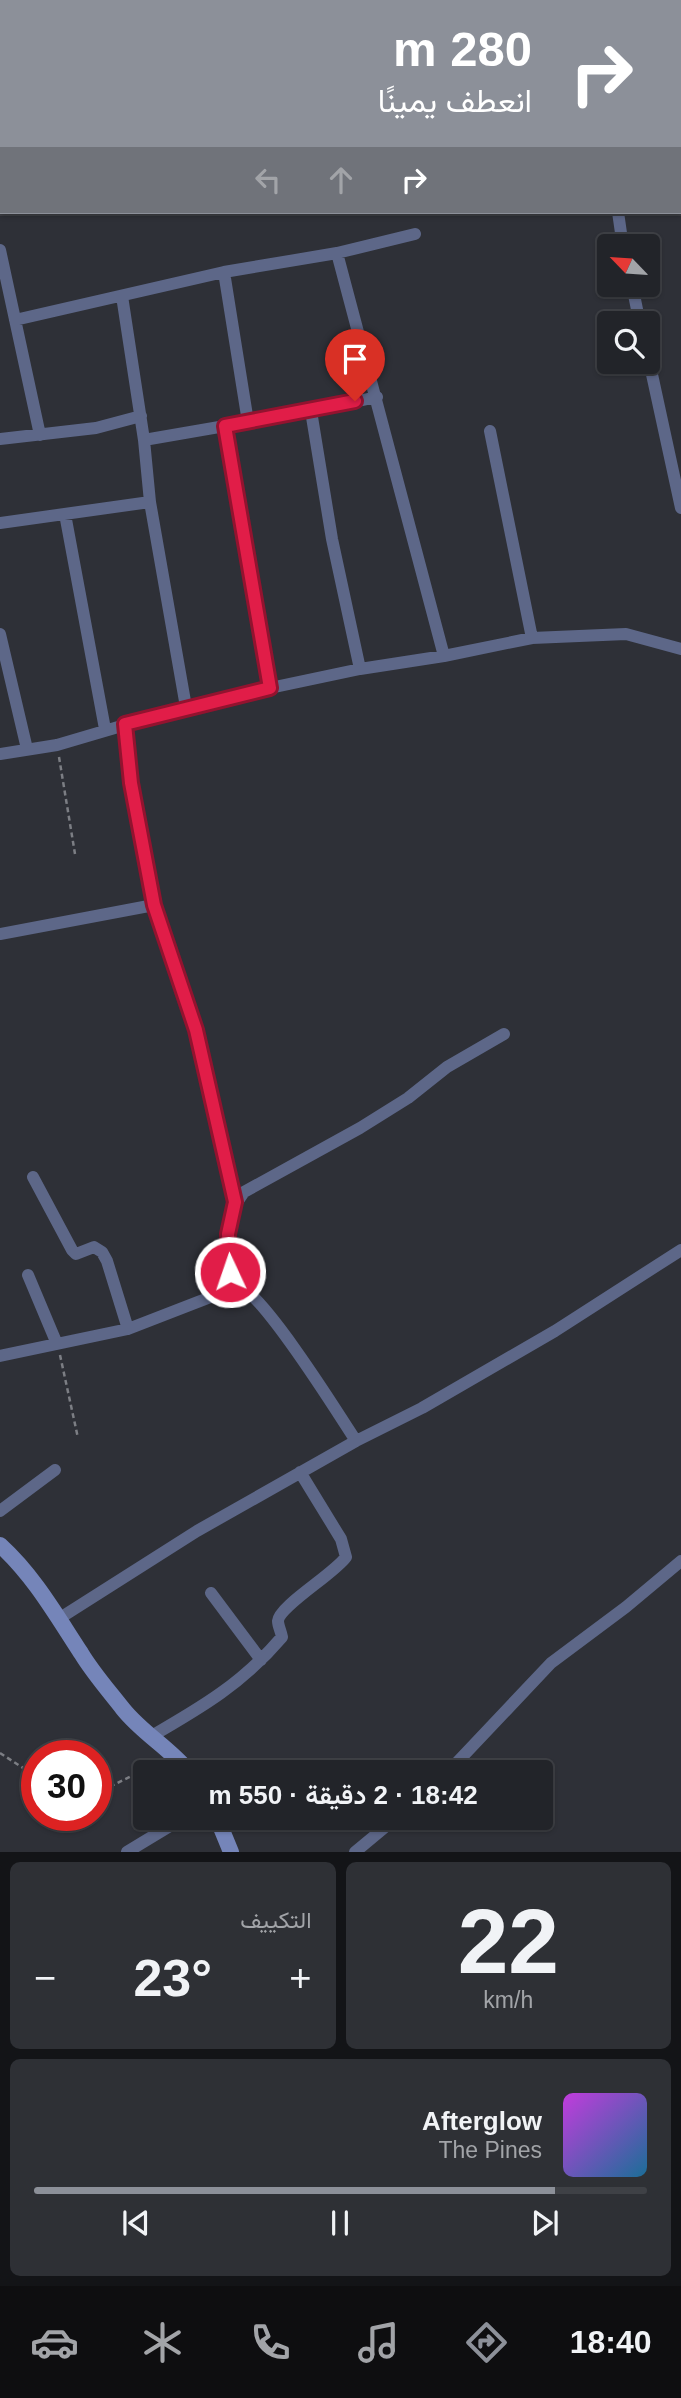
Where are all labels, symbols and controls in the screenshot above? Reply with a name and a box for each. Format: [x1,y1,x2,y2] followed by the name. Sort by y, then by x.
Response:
[393,22,532,76] text: 280 m
[556,28,647,119] icon: right
[378,83,532,119] text: انعطف يمينًا
[249,161,287,199] icon: left
[322,161,360,199] icon: ahead
[395,161,433,199] icon: right
[597,234,660,298] north arrow
[597,234,660,374] map controls
[597,311,660,374] button: search
[325,329,385,401] pin
[336,340,374,378] icon: arrive
[193,1235,267,1309] position arrow
[21,1740,112,1831] speed limit sign: 30
[208,1780,478,1810] text: 18:42 · 2 دقيقة · 550 m
[458,1891,559,1992] text: 22
[240,1907,312,1933] text: التكييف
[133,1949,212,2007] text: 23°
[34,1957,56,1999] text: −
[289,1957,311,1999] text: +
[483,1987,533,2013] text: km/h
[422,2106,542,2136] text: Afterglow
[438,2137,542,2163] text: The Pines
[117,2204,155,2242] icon: previous
[321,2204,359,2242] icon: pause
[526,2204,564,2242] icon: next
[30,2318,79,2367] icon: car
[138,2318,187,2367] icon: climate
[246,2318,295,2367] icon: phone
[354,2318,403,2367] icon: music
[462,2318,511,2367] icon: directions
[570,2324,652,2360] text: 18:40

